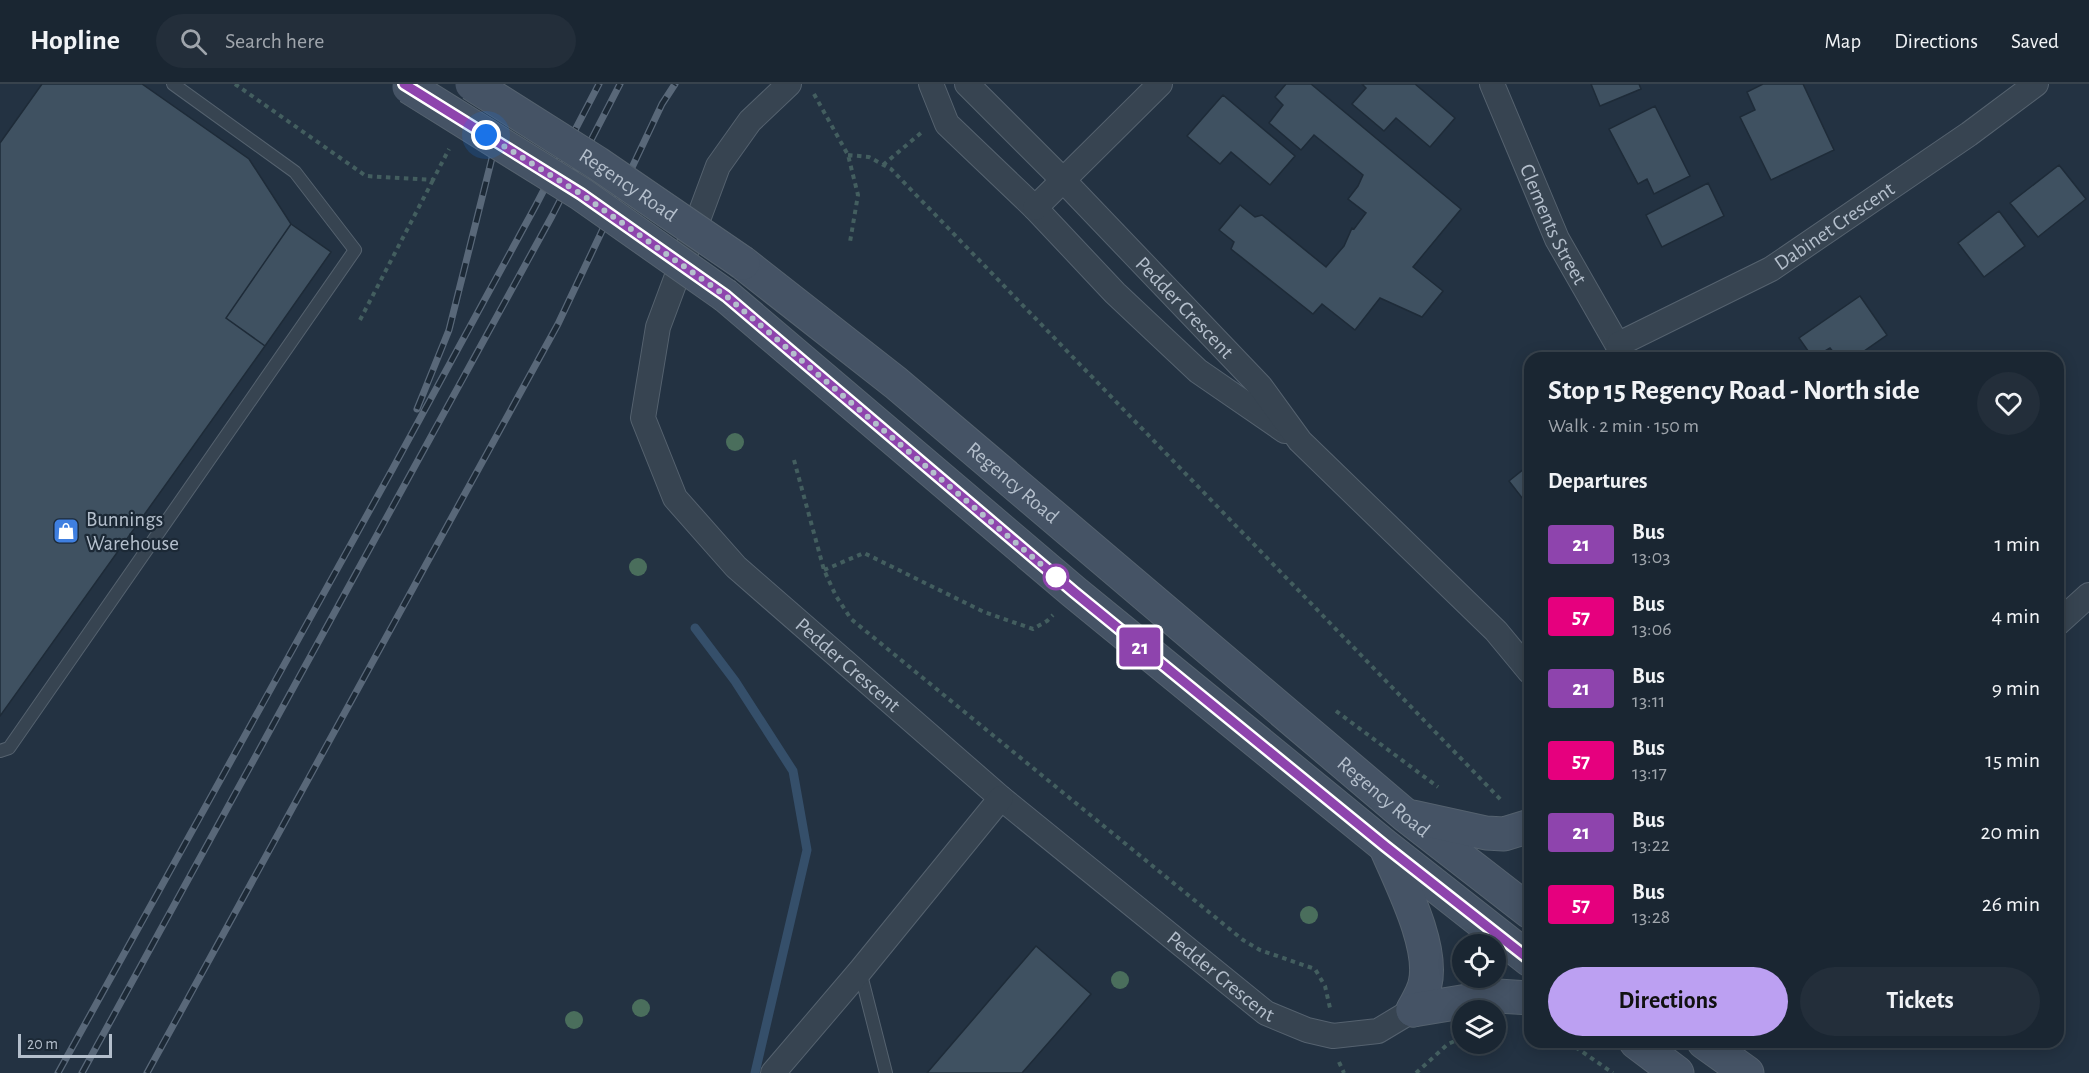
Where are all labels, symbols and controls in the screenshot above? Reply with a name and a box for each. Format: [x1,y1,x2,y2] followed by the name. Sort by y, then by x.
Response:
[156,14,576,68] search box
[177,25,210,58] icon: search
[30,27,120,55] text: Hopline
[225,30,324,52] text: Search here
[1825,31,1861,52] text: Map
[1894,31,1978,52] text: Directions
[2011,31,2059,52] text: Saved
[471,120,501,150] your location
[575,145,681,226] street label: Regency Road
[1516,161,1591,288] street label: Clements Street
[1771,178,1898,274] street label: Dabinet Crescent
[1131,253,1238,363] street label: Pedder Crescent
[1977,372,2040,435] button: heart
[1548,377,1920,405] text: Stop 15 Regency Road - North side
[1548,416,1699,436] text: Walk · 2 min · 150 m
[963,438,1063,528] street label: Regency Road
[1548,470,1648,492] text: Departures
[86,509,179,554] place label: Bunnings Warehouse
[51,516,81,546] shop icon: Bunnings Warehouse
[1632,521,1665,543] text: Bus
[1995,533,2040,555] text: 1 min
[1572,534,1590,555] text: 21
[1632,547,1671,567] text: 13:03
[1043,564,1069,590] unlabelled marker
[1632,593,1665,615] text: Bus
[1992,605,2040,627] text: 4 min
[1572,606,1590,627] text: 57
[791,614,904,716] street label: Pedder Crescent
[1632,619,1672,639] text: 13:06
[1113,628,1167,666] line badge: 21
[1131,637,1149,658] text: 21
[1632,665,1665,687] text: Bus
[1992,677,2040,699] text: 9 min
[1572,678,1590,699] text: 21
[1632,691,1665,711] text: 13:11
[1632,737,1665,759] text: Bus
[1985,749,2040,771] text: 15 min
[1572,750,1590,771] text: 57
[1333,753,1434,841] street label: Regency Road
[1632,763,1667,783] text: 13:17
[1632,809,1665,831] text: Bus
[1980,821,2040,843] text: 20 min
[1572,822,1590,843] text: 21
[1632,835,1670,855] text: 13:22
[1632,881,1665,903] text: Bus
[1982,893,2040,915] text: 26 min
[1572,894,1590,915] text: 57
[1632,907,1670,927] text: 13:28
[1163,927,1277,1026] street label: Pedder Crescent
[1452,934,1506,1054] map controls
[1452,934,1506,988] button: locate
[1548,967,1788,1036] button: Directions
[1800,967,2040,1036] button: Tickets
[1452,1000,1506,1054] button: layers
[18,1031,112,1058] scale bar
[27,1036,58,1052] text: 20 m

